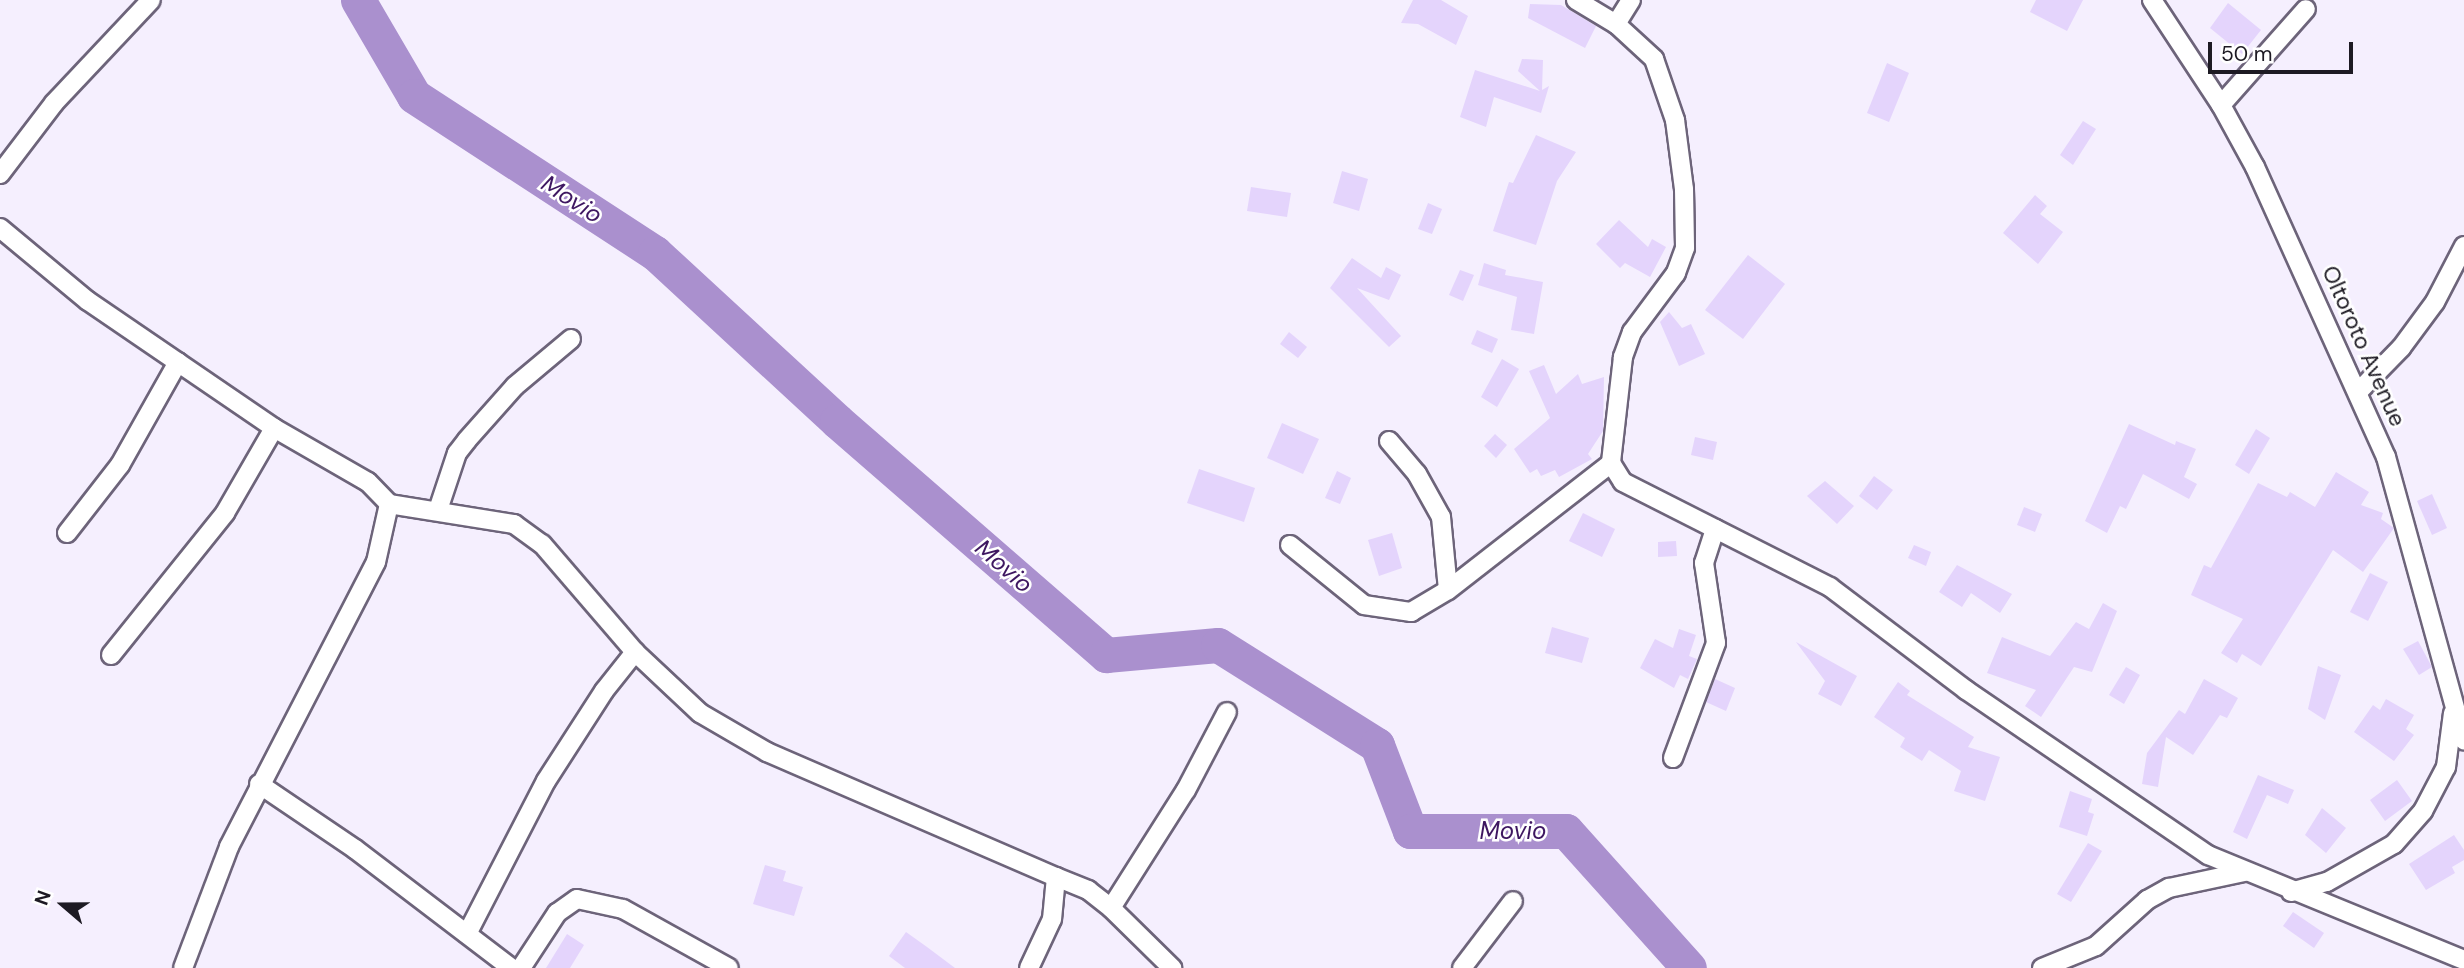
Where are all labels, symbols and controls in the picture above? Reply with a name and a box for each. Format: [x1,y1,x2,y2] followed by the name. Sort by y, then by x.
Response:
[2212,28,2357,72] scale bar
[2221,40,2272,68] text: 50 m
[536,169,608,229] water label: Movio
[2316,261,2412,431] street label: Oltoroto Avenue
[969,533,1039,599] water label: Movio
[1480,817,1546,845] water label: Movio
[28,870,98,940] north arrow
[29,887,57,908] text: N

